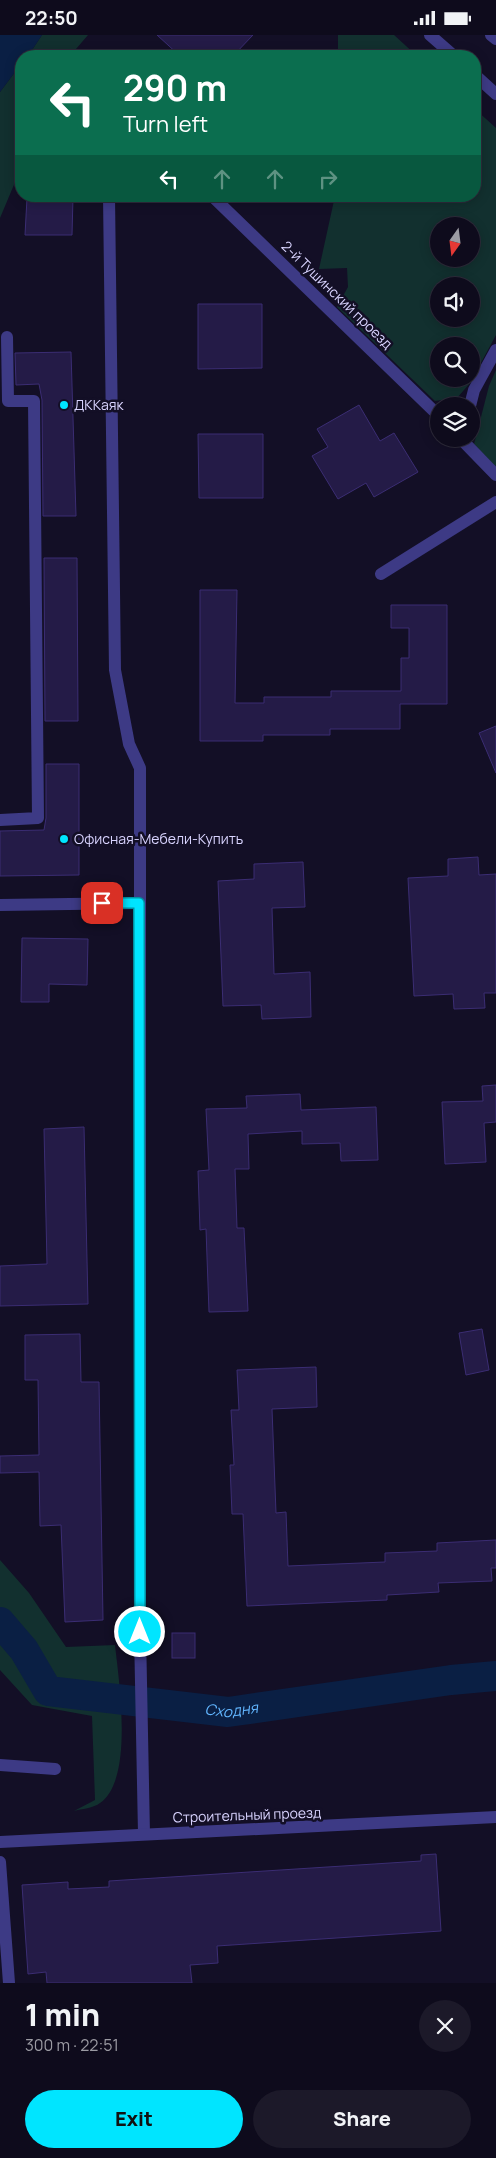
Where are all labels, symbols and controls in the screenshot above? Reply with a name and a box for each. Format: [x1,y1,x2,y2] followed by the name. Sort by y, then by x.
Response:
[25,5,78,31] text: 22:50
[123,64,227,112] text: 290 m
[40,70,105,135] icon: left
[123,109,208,139] text: Turn left
[155,165,183,193] icon: left
[208,165,236,193] icon: ahead
[261,165,289,193] icon: ahead
[314,165,342,193] icon: right
[430,217,480,267] north arrow
[430,217,480,447] map controls
[278,237,397,353] street label: 2-й Тушинский проезд
[430,277,480,327] button: sound
[430,337,480,387] button: search
[74,395,124,414] place label: ДККаяк
[430,397,480,447] button: layers
[58,399,70,411] marker: ДККаяк
[74,829,243,848] place label: Офисная-Мебели-Купить
[58,833,70,845] marker: Офисная-Мебели-Купить
[81,882,123,924] pin
[88,889,116,917] icon: arrive
[113,1605,165,1657] position arrow
[204,1697,261,1723] water label: Сходня
[172,1802,322,1827] street label: Строительный проезд
[25,1994,100,2035] text: 1 min
[419,2000,471,2052] button: close
[25,2034,119,2056] text: 300 m · 22:51
[25,2090,243,2148] button: Exit
[253,2090,471,2148] button: Share

